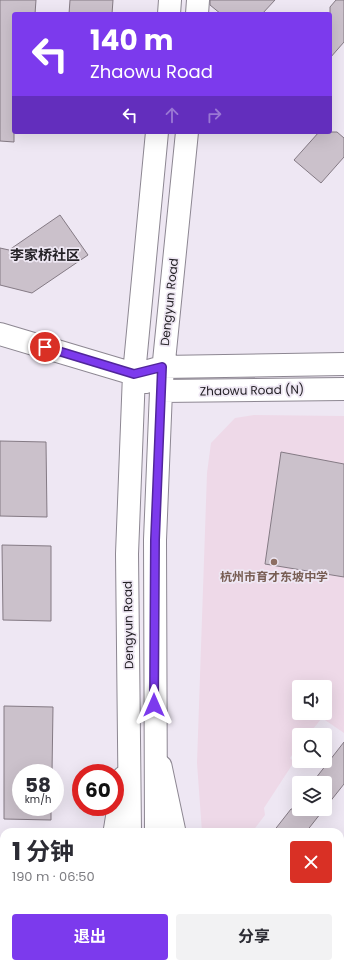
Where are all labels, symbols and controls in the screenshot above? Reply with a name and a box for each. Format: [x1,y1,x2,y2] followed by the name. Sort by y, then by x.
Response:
[90,21,173,60] text: 140 m
[24,28,76,80] icon: left
[90,59,213,84] text: Zhaowu Road
[119,104,141,126] icon: left
[161,104,183,126] icon: ahead
[203,104,225,126] icon: right
[10,245,80,265] district label: 李家桥社区
[156,257,182,347] street label: Dengyun Road
[28,330,62,364] pin
[34,336,56,358] icon: arrive
[200,381,304,399] street label: Zhaowu Road (N)
[269,557,279,567] marker: 杭州市育才东坡中学
[220,568,328,585] place label: 杭州市育才东坡中学
[119,581,137,669] street label: Dengyun Road
[292,680,332,816] map controls
[292,680,332,720] button: sound
[133,684,175,726] position arrow
[292,728,332,768] button: search
[72,764,124,816] speed limit sign: 60
[25,771,51,799] text: 58
[292,776,332,816] button: layers
[25,792,51,807] text: km/h
[12,835,74,868] text: 1 分钟
[290,841,332,883] button: close
[12,867,95,886] text: 190 m · 06:50
[12,914,168,960] button: 退出
[176,914,332,960] button: 分享

